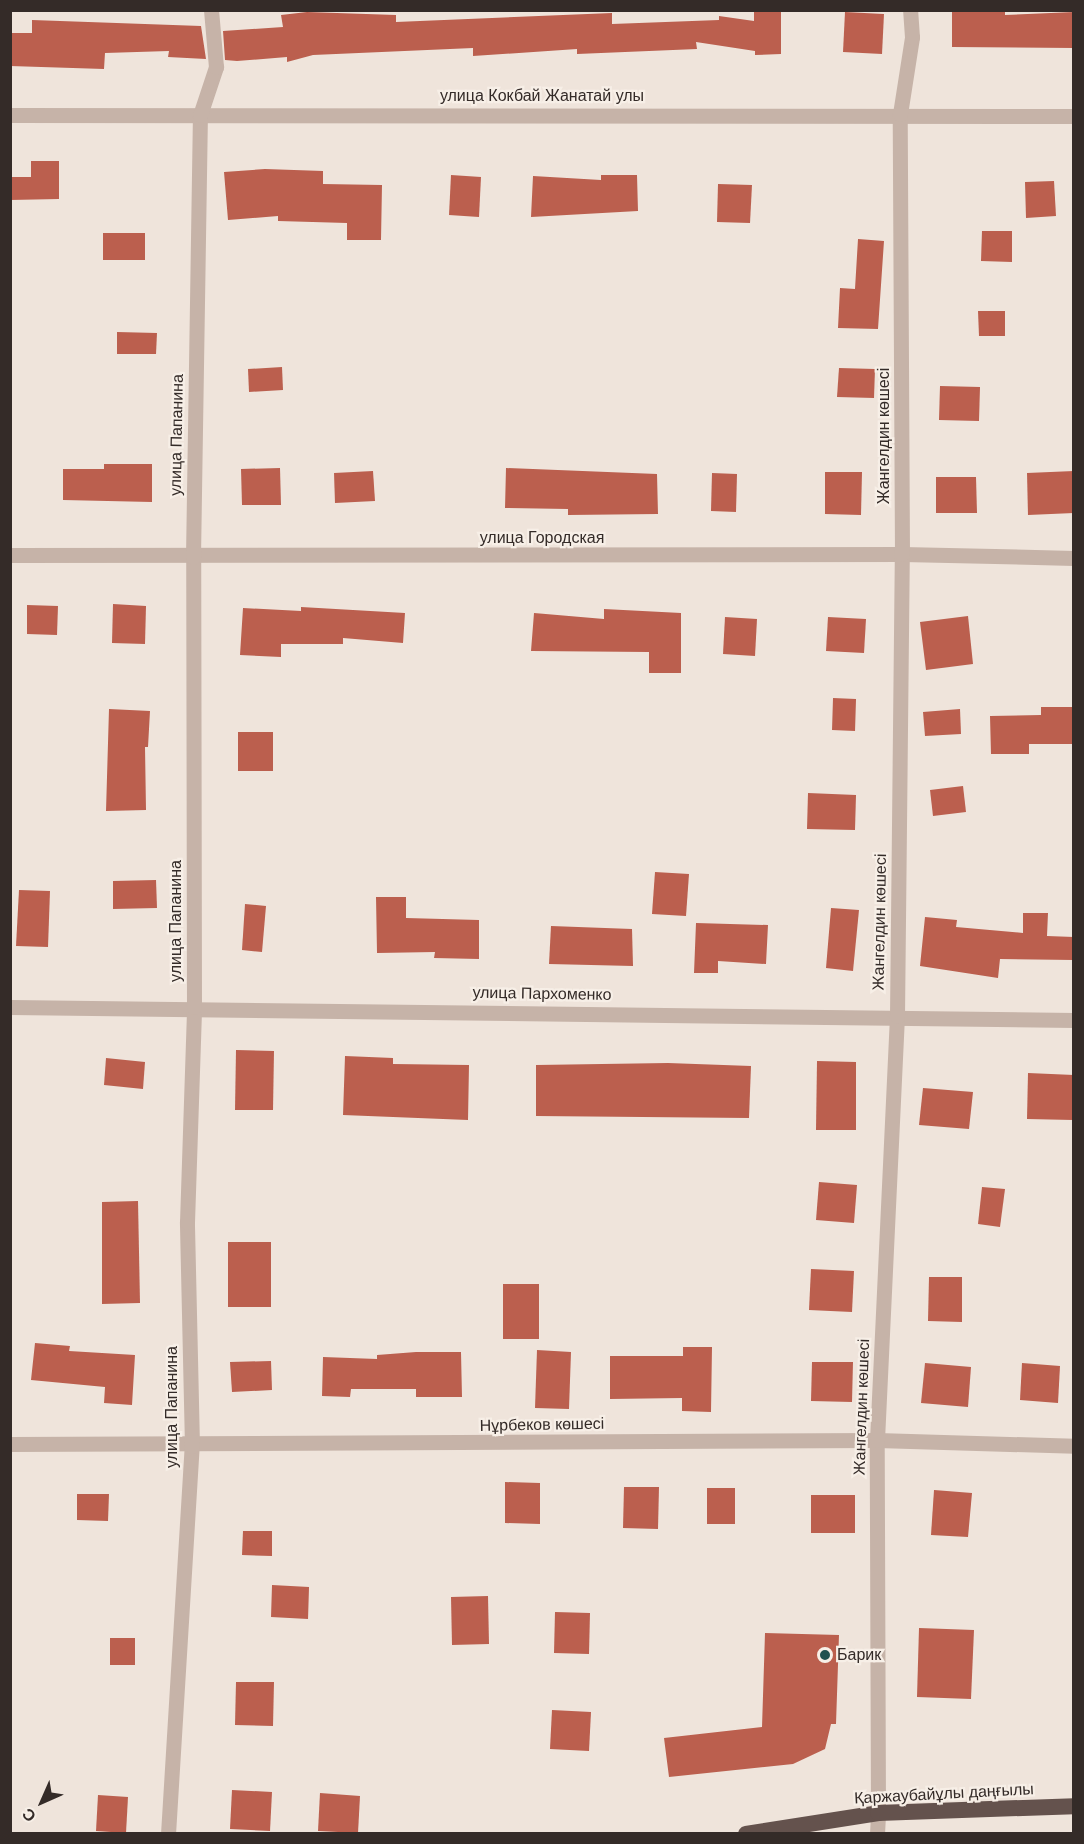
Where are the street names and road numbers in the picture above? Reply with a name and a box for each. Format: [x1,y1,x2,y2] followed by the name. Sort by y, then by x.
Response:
[440,86,644,106] street label: улица Кокбай Жанатай улы
[874,368,894,504] street label: Жангелдин көшесі
[166,374,188,496] street label: улица Папанина
[480,528,604,548] street label: улица Городская
[869,854,891,990] street label: Жангелдин көшесі
[166,860,186,982] street label: улица Папанина
[472,983,612,1005] street label: улица Пархоменко
[850,1338,874,1476] street label: Жангелдин көшесі
[162,1346,182,1468] street label: улица Папанина
[480,1414,604,1436] street label: Нұрбеков көшесі
[854,1780,1034,1808] street label: Қаржаубайұлы даңғылы

